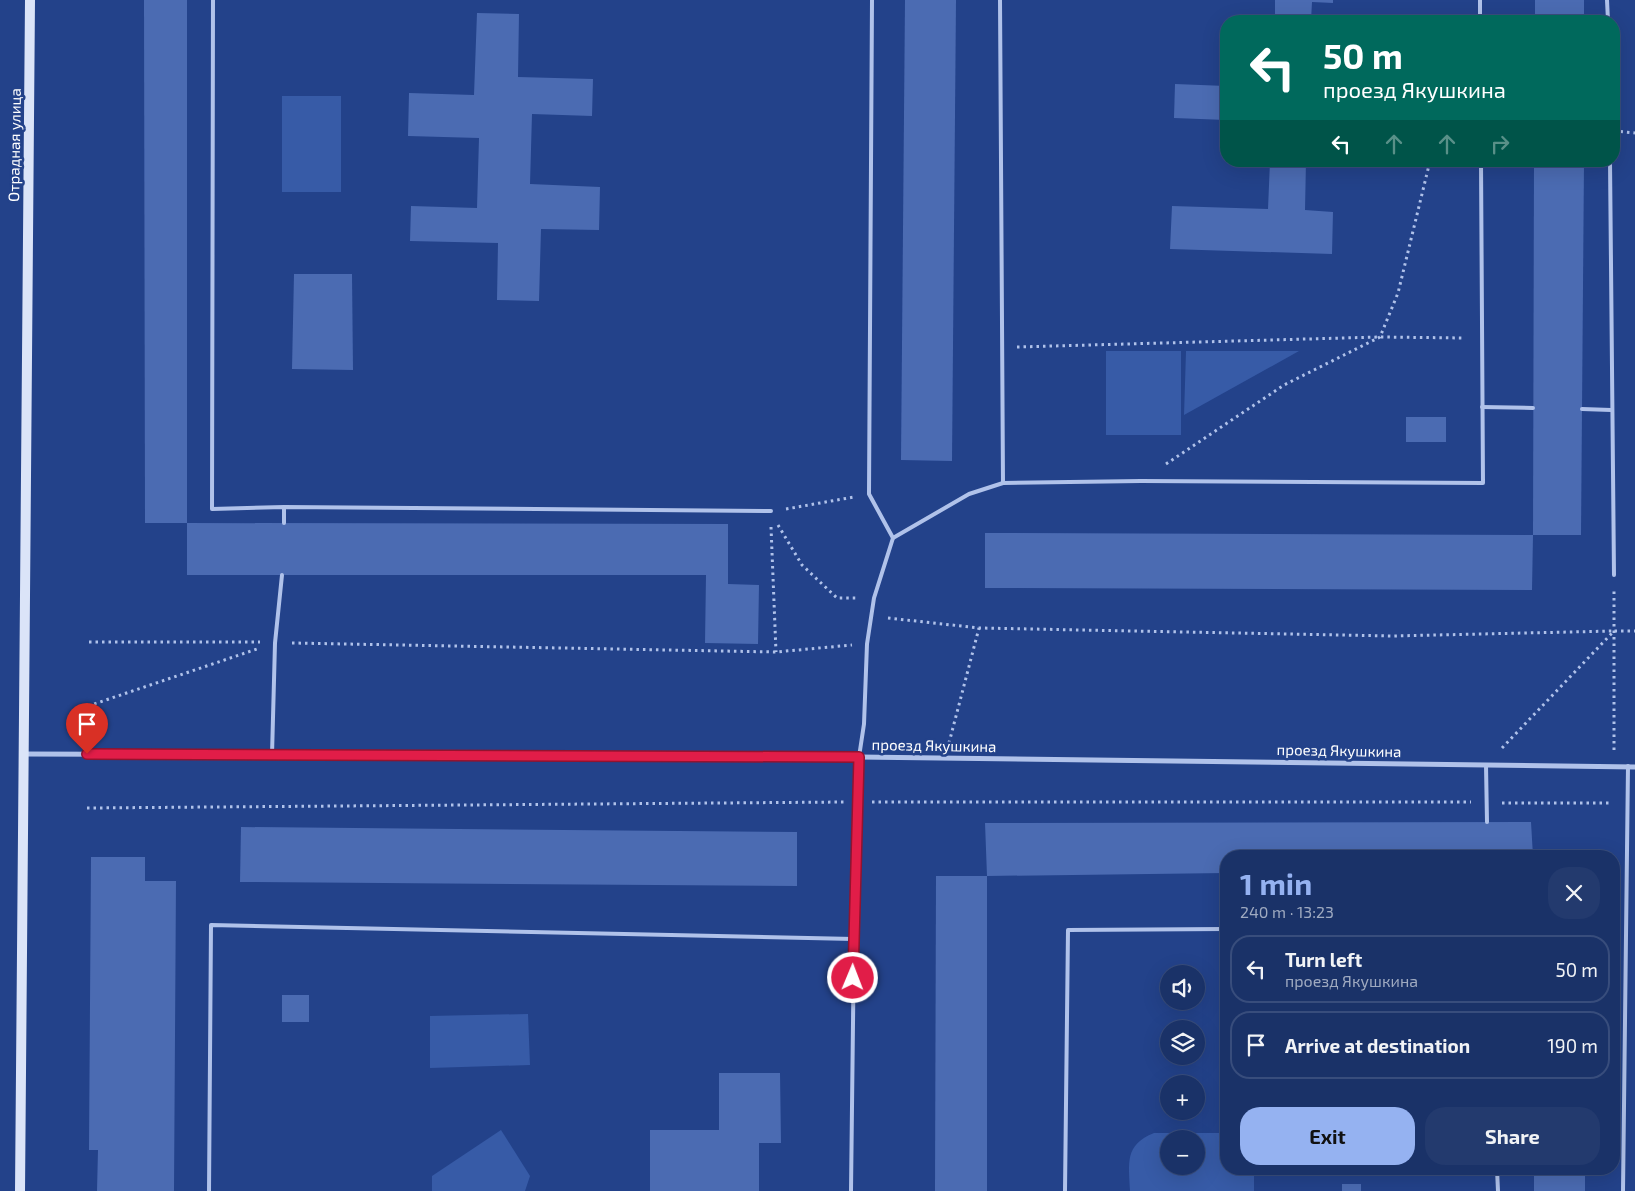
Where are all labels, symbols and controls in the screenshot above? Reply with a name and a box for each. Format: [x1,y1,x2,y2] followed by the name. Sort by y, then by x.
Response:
[1323,34,1403,76] text: 50 m
[1240,35,1305,100] icon: left
[1323,76,1506,102] text: проезд Якушкина
[4,88,25,202] street label: Отрадная улица
[1327,130,1355,158] icon: left
[1380,130,1408,158] icon: ahead
[1433,130,1461,158] icon: ahead
[1486,130,1514,158] icon: right
[66,703,108,754] pin
[73,710,101,738] icon: arrive
[871,735,997,756] street label: проезд Якушкина
[1276,740,1402,761] street label: проезд Якушкина
[1240,865,1312,901] text: 1 min
[1548,867,1600,919] button: close
[1240,902,1334,921] text: 240 m · 13:23
[1285,948,1362,971] text: Turn left
[826,951,878,1003] position arrow
[1242,955,1270,983] icon: left
[1555,958,1598,981] text: 50 m
[1160,965,1205,1175] map controls
[1160,965,1205,1010] button: sound
[1285,971,1418,990] text: проезд Якушкина
[1160,1020,1205,1065] button: layers
[1242,1031,1270,1059] icon: arrive
[1285,1034,1470,1057] text: Arrive at destination
[1547,1034,1598,1057] text: 190 m
[1160,1075,1205,1120] button: +
[1240,1107,1415,1165] button: Exit
[1425,1107,1600,1165] button: Share
[1160,1130,1205,1175] button: −

